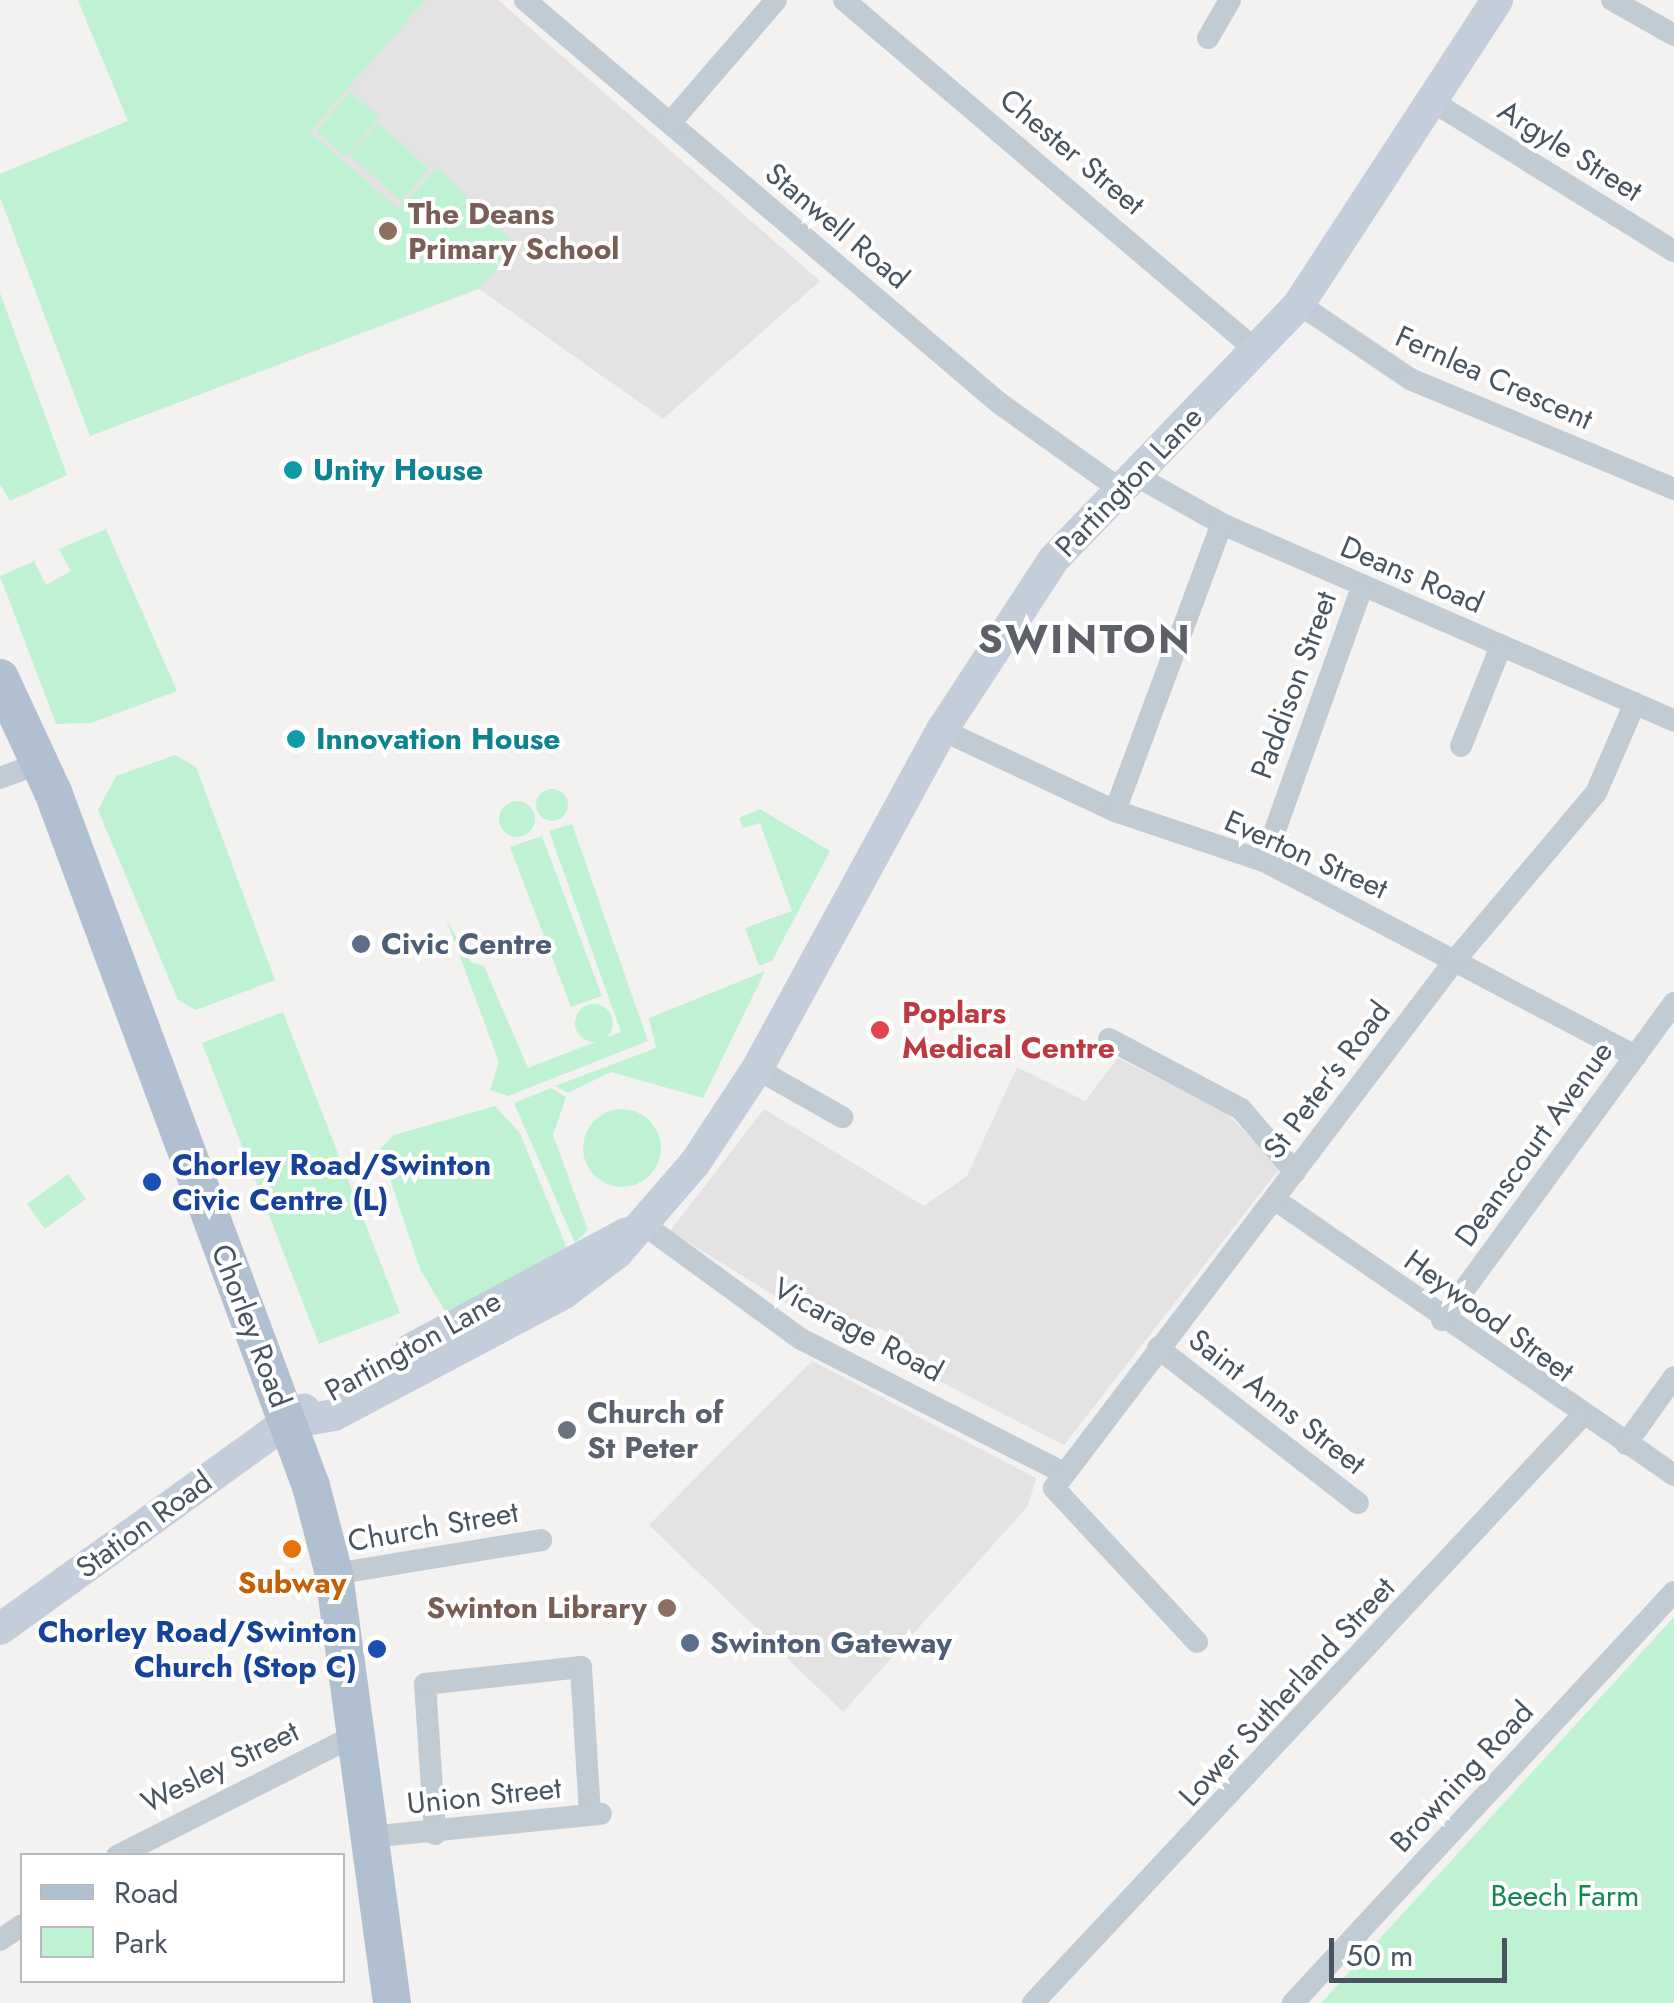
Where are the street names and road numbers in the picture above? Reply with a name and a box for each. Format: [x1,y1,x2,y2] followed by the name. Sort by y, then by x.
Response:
[992,81,1152,223] street label: Chester Street
[1491,93,1649,209] street label: Argyle Street
[758,155,916,297] street label: Stanwell Road
[1390,318,1598,438] street label: Fernlea Crescent
[1048,399,1210,565] street label: Partington Lane
[1335,529,1489,621] street label: Deans Road
[1243,586,1345,784] street label: Paddison Street
[1219,803,1393,907] street label: Everton Street
[1256,994,1398,1166] street label: St Peter's Road
[1448,1035,1620,1253] street label: Deanscourt Avenue
[203,1239,299,1413] street label: Chorley Road
[1397,1242,1581,1390] street label: Heywood Street
[767,1270,949,1390] street label: Vicarage Road
[319,1283,507,1409] street label: Partington Lane
[1181,1322,1373,1482] street label: Saint Anns Street
[69,1464,219,1586] street label: Station Road
[345,1494,521,1560] street label: Church Street
[1172,1570,1402,1814] street label: Lower Sutherland Street
[1383,1694,1541,1860] street label: Browning Road
[135,1713,305,1821] street label: Wesley Street
[405,1770,563,1822] street label: Union Street

